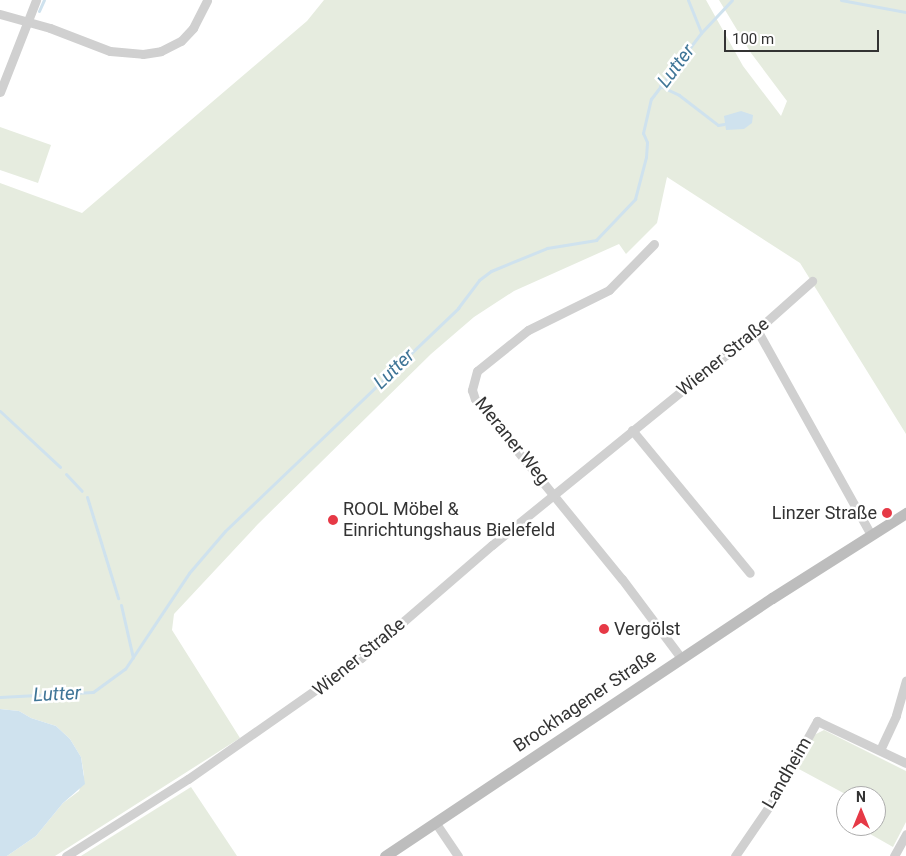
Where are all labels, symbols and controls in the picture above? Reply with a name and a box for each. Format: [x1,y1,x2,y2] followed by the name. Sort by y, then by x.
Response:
[726,20,881,52] scale bar
[732,30,774,48] text: 100 m
[653,40,699,92] water label: Lutter
[673,313,773,401] street label: Wiener Straße
[369,344,419,394] water label: Lutter
[470,393,554,489] street label: Meraner Weg
[343,499,555,542] place label: ROOL Möbel & Einrichtungshaus Bielefeld
[772,502,877,524] place label: Linzer Straße
[881,507,893,519] marker: Linzer Straße
[327,514,339,526] marker: ROOL Möbel & Einrichtungshaus Bielefeld
[309,613,409,701] street label: Wiener Straße
[614,618,680,640] place label: Vergölst
[598,623,610,635] marker: Vergölst
[509,645,661,757] street label: Brockhagener Straße
[33,681,81,707] water label: Lutter
[758,733,816,813] street label: Landheim
[836,786,886,836] north arrow
[856,789,866,805] text: N

